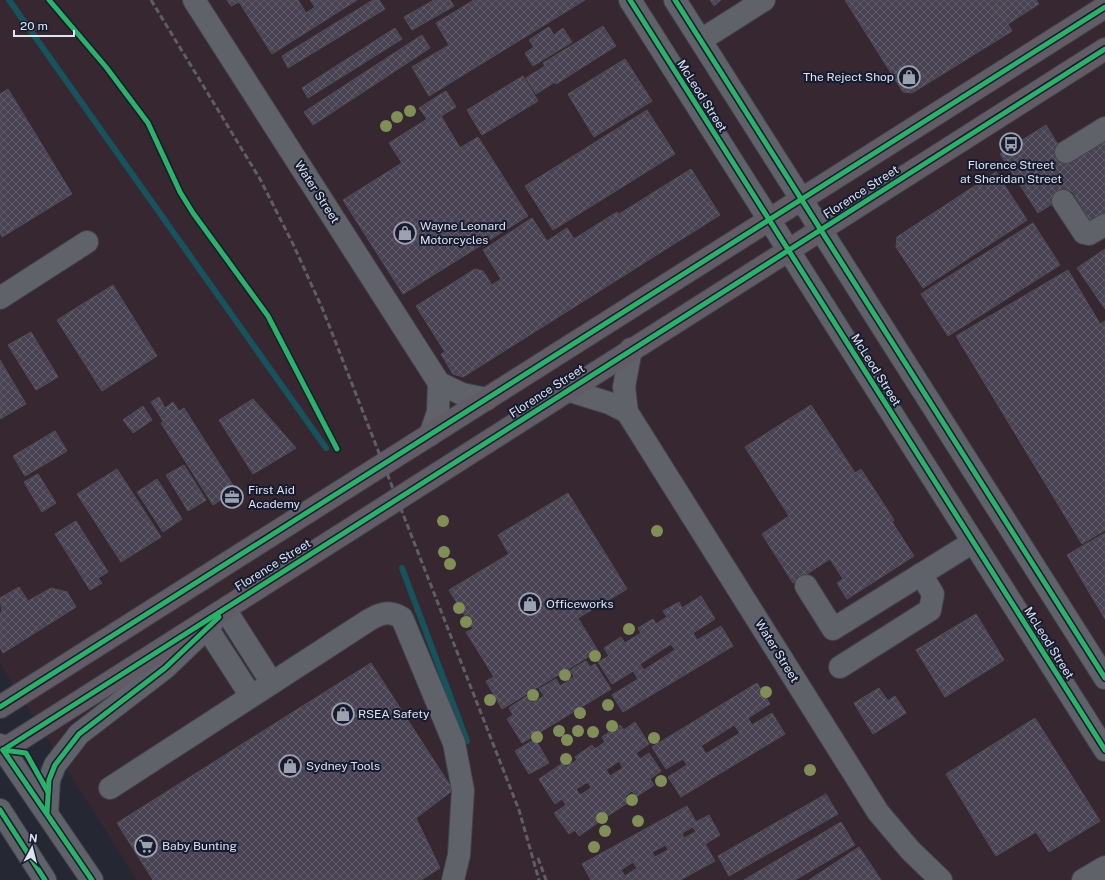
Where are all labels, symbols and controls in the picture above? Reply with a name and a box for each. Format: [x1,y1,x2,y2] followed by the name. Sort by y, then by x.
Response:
[14,12,74,38] scale bar
[20,19,48,33] text: 20 m
[674,57,730,135] street label: McLeod Street
[896,64,922,90] shop icon: The Reject Shop
[803,70,894,84] place label: The Reject Shop
[998,131,1024,157] bus stop icon: Florence Street at Sheridan Street
[292,158,342,226] street label: Water Street
[960,158,1062,186] place label: Florence Street at Sheridan Street
[821,162,901,221] street label: Florence Street
[420,219,506,247] place label: Wayne Leonard Motorcycles
[392,220,418,246] shop icon: Wayne Leonard Motorcycles
[848,331,904,409] street label: McLeod Street
[507,361,587,420] street label: Florence Street
[248,483,301,511] place label: First Aid Academy
[219,484,245,510] office icon: First Aid Academy
[233,536,314,594] street label: Florence Street
[517,591,543,617] shop icon: Officeworks
[546,597,614,611] place label: Officeworks
[1021,604,1077,682] street label: McLeod Street
[752,617,802,685] street label: Water Street
[330,701,356,727] shop icon: RSEA Safety
[358,707,430,721] place label: RSEA Safety
[277,753,303,779] shop icon: Sydney Tools
[306,759,380,773] place label: Sydney Tools
[12,828,52,868] north arrow
[28,832,38,845] text: N
[133,833,159,859] supermarket icon: Baby Bunting
[162,839,237,853] place label: Baby Bunting

